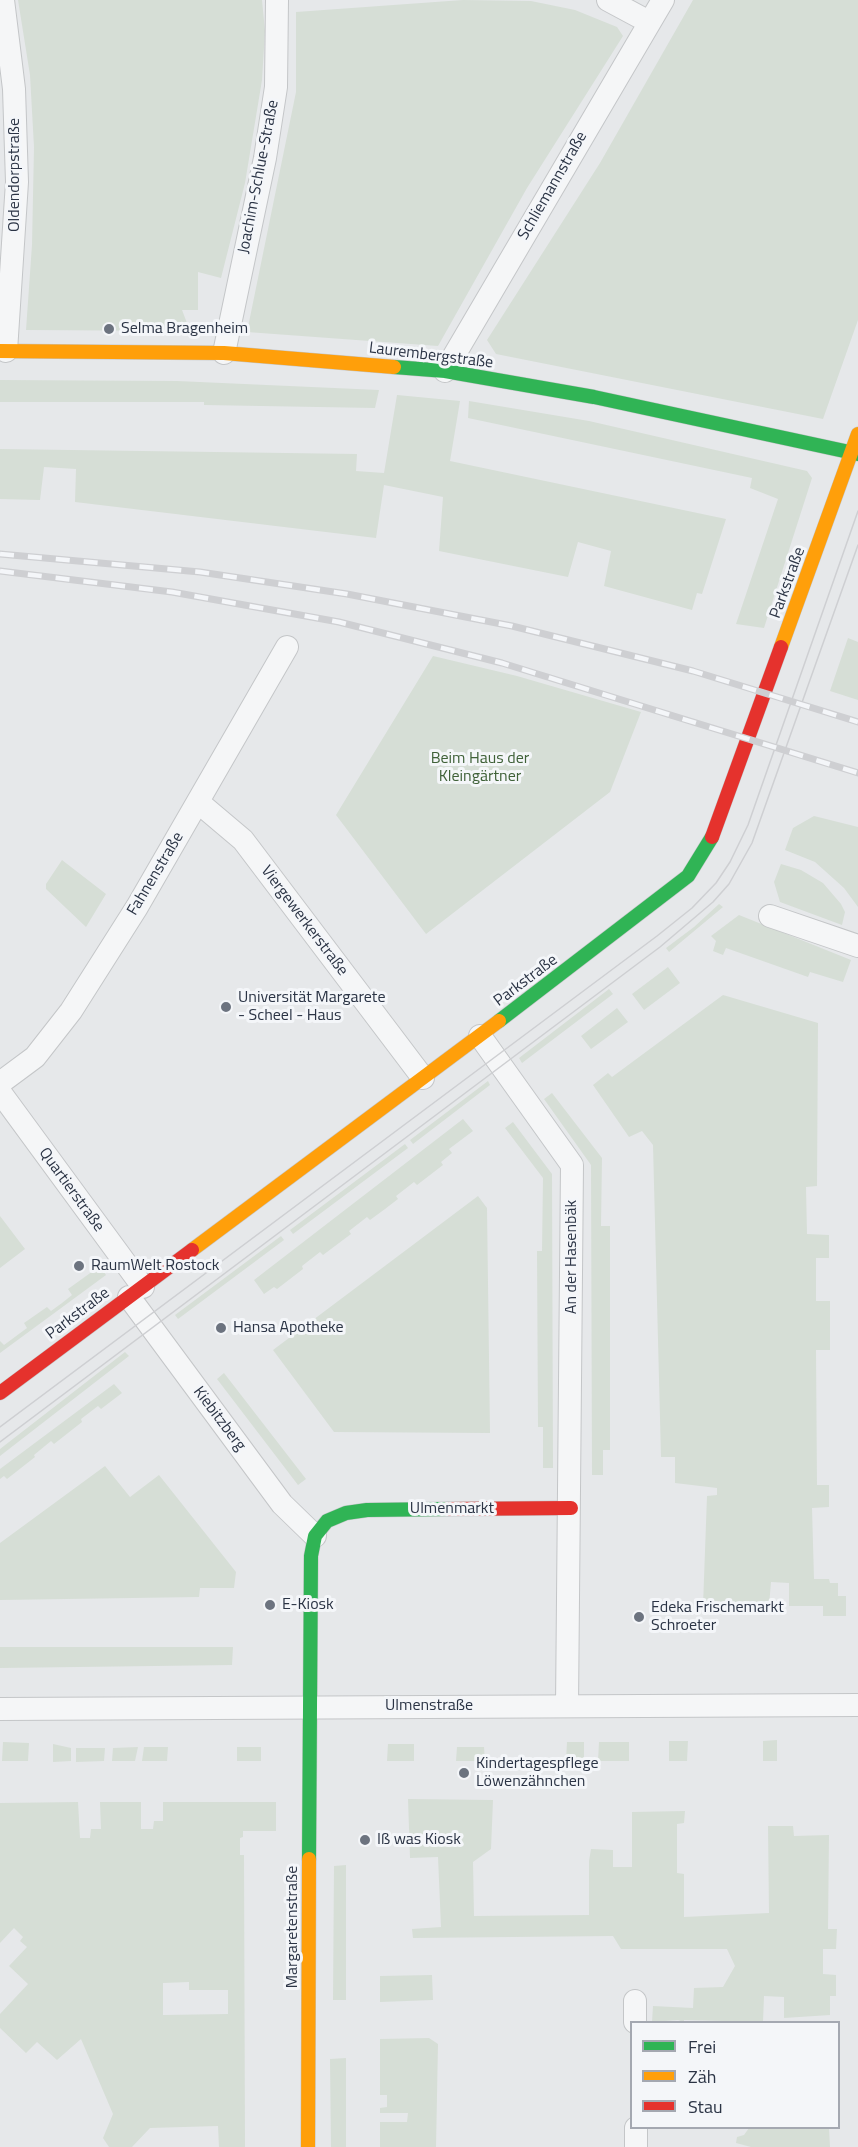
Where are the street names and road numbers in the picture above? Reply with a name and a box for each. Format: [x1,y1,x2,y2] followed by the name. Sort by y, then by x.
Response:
[235,99,283,255] street label: Joachim-Schlue-Straße
[5,118,25,232] street label: Oldendorpstraße
[514,128,592,244] street label: Schliemannstraße
[368,339,494,373] street label: Laurembergstraße
[766,545,810,621] street label: Parkstraße
[124,829,188,919] street label: Fahnenstraße
[256,862,352,980] street label: Viergewerkerstraße
[490,951,562,1011] street label: Parkstraße
[34,1144,108,1236] street label: Quartierstraße
[562,1200,582,1314] street label: An der Hasenbäk
[42,1284,114,1344] street label: Parkstraße
[189,1383,249,1455] street label: Kiebitzberg
[410,1499,494,1519] street label: Ulmenmarkt
[385,1696,473,1716] street label: Ulmenstraße
[283,1866,303,1988] street label: Margaretenstraße

